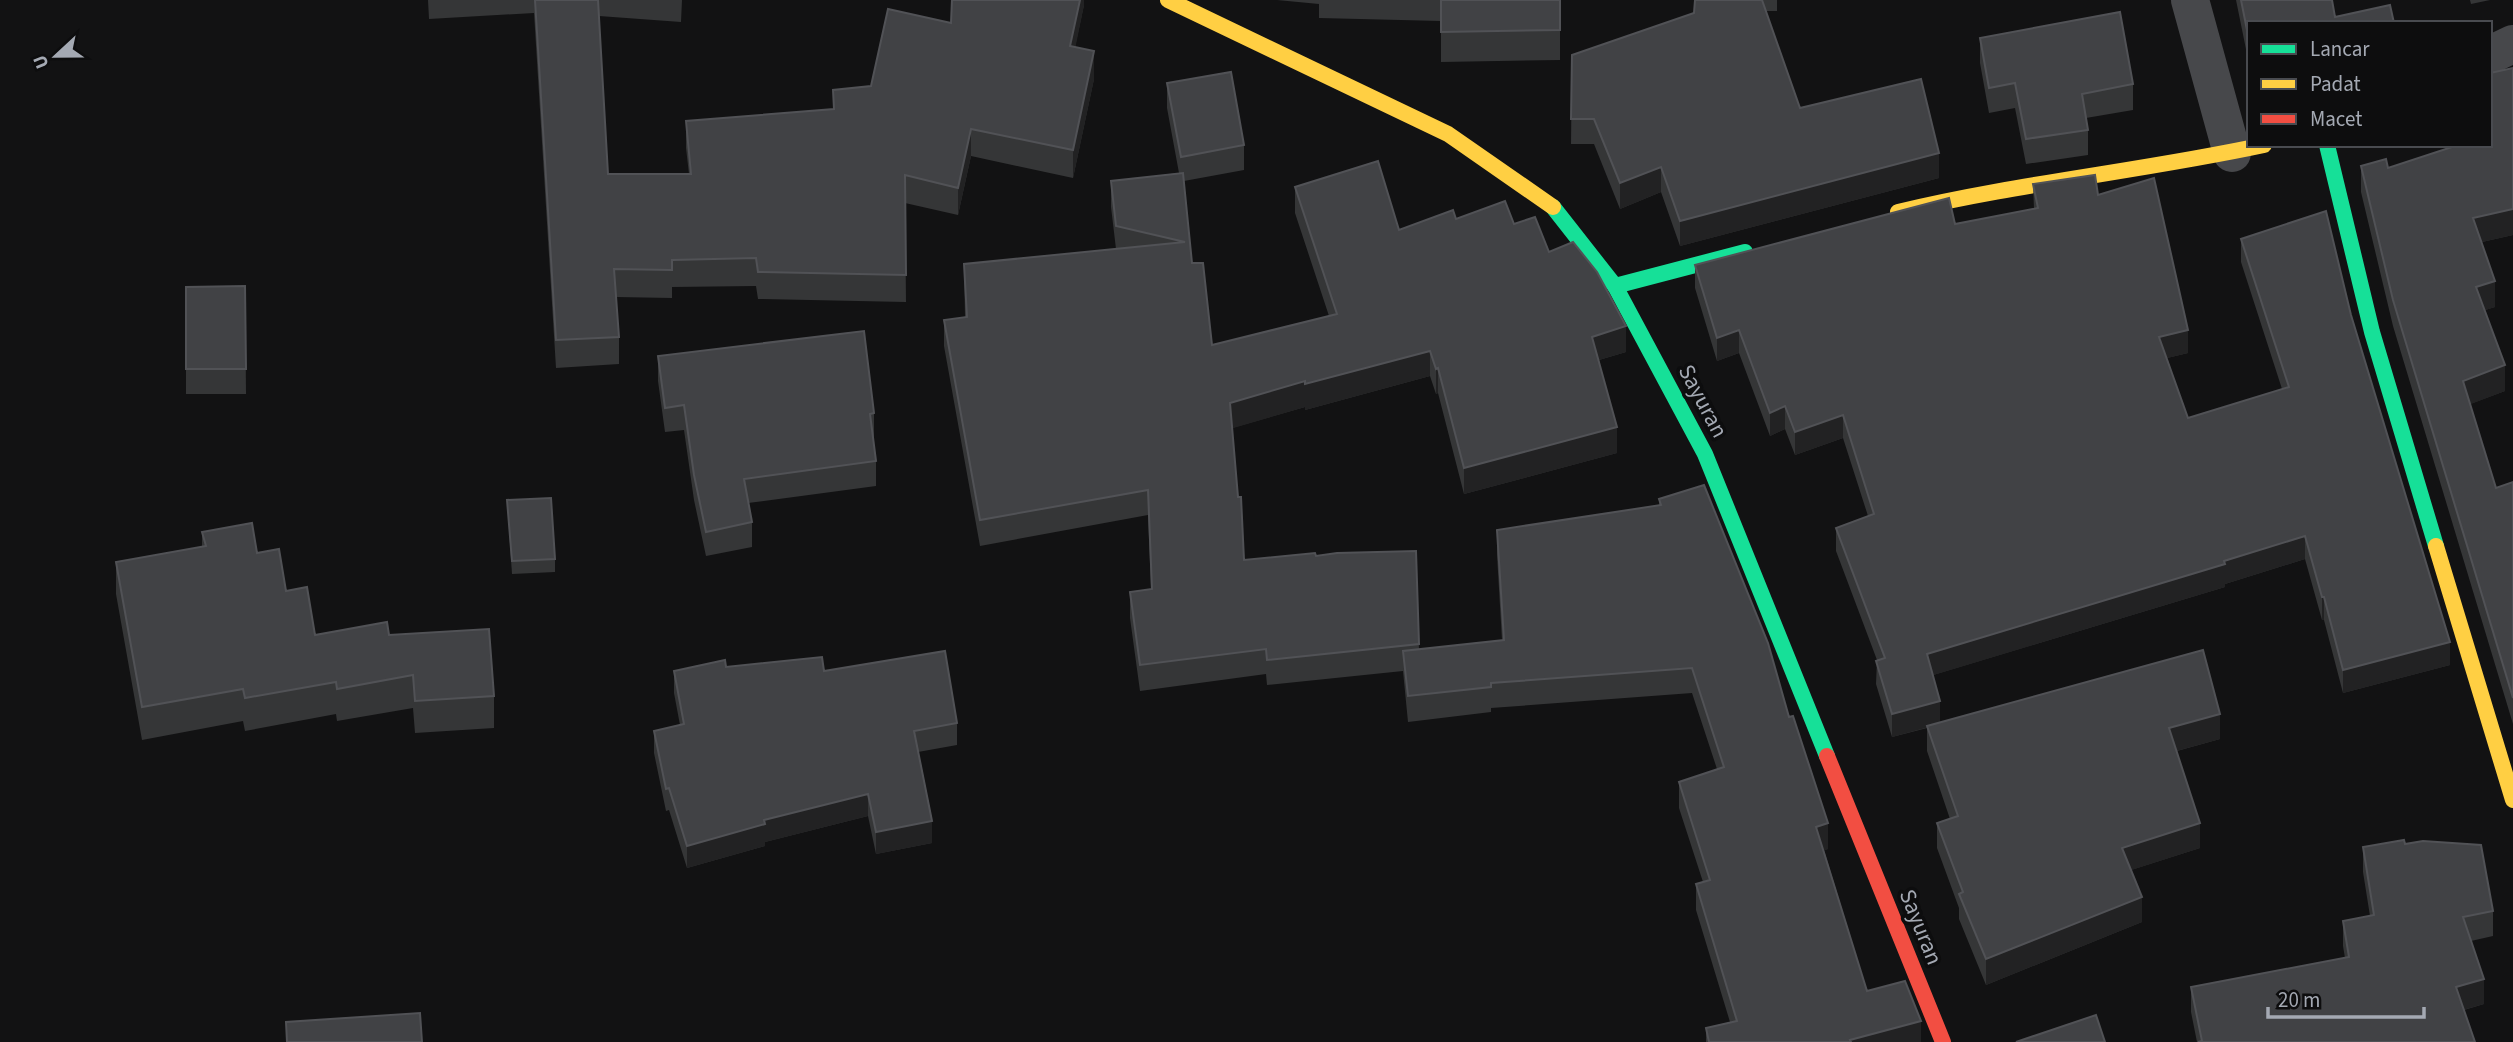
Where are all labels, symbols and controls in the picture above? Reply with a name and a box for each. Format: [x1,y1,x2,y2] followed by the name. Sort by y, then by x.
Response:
[21,21,91,91] north arrow
[2247,21,2492,147] legend
[2310,34,2370,64] text: Lancar
[27,51,57,73] text: U
[2310,69,2361,99] text: Padat
[2310,104,2362,134] text: Macet
[1670,358,1736,444] street label: Sayuran
[1891,884,1951,970] street label: Sayuran
[2268,976,2424,1020] scale bar
[2278,985,2320,1015] text: 20 m

